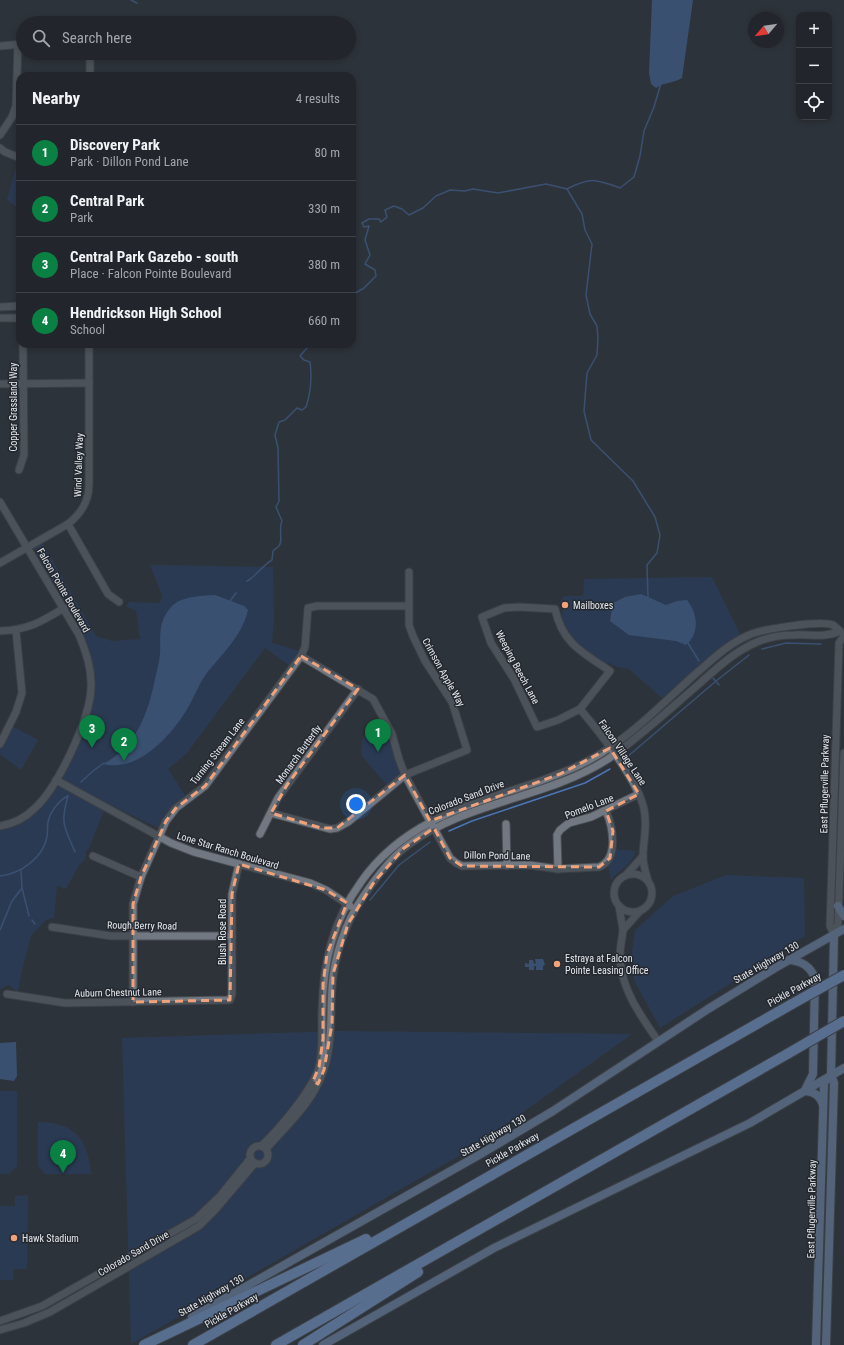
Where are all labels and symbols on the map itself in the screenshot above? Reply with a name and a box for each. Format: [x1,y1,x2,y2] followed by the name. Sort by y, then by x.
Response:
[748,12,784,48] north arrow
[8,363,19,451] street label: Copper Grassland Way
[72,433,85,497] street label: Wind Valley Way
[35,546,92,634] street label: Falcon Pointe Boulevard
[560,600,570,610] marker: Mailboxes
[573,600,614,611] place label: Mailboxes
[494,629,542,706] street label: Weeping Beech Lane
[420,636,467,708] street label: Crimson Apple Way
[79,715,105,748] pin: 3
[188,716,247,787] street label: Turning Stream Lane
[597,717,649,787] street label: Falcon Village Lane
[365,719,391,752] pin: 1
[273,723,323,786] street label: Monarch Butterfly
[111,728,137,761] pin: 2
[818,734,831,834] street label: East Pflugerville Parkway
[427,778,506,817] street label: Colorado Sand Drive
[563,792,615,821] street label: Pomelo Lane
[346,794,366,814] your location
[176,830,280,871] street label: Lone Star Ranch Boulevard
[464,849,531,862] street label: Dillon Pond Lane
[217,899,228,965] street label: Blush Rose Road
[107,919,177,932] street label: Rough Berry Road
[732,939,801,986] street label: State Highway 130
[565,953,649,976] place label: Estraya at Falcon Pointe Leasing Office
[552,959,562,969] marker: Estraya at Falcon Pointe Leasing Office
[766,970,823,1009] street label: Pickle Parkway
[74,986,162,999] street label: Auburn Chestnut Lane
[459,1112,528,1159] street label: State Highway 130
[484,1130,541,1169] street label: Pickle Parkway
[50,1140,76,1173] pin: 4
[805,1159,818,1259] street label: East Pflugerville Parkway
[96,1229,171,1278] street label: Colorado Sand Drive
[9,1233,19,1243] marker: Hawk Stadium
[22,1233,79,1244] place label: Hawk Stadium
[177,1272,246,1319] street label: State Highway 130
[203,1291,260,1330] street label: Pickle Parkway

